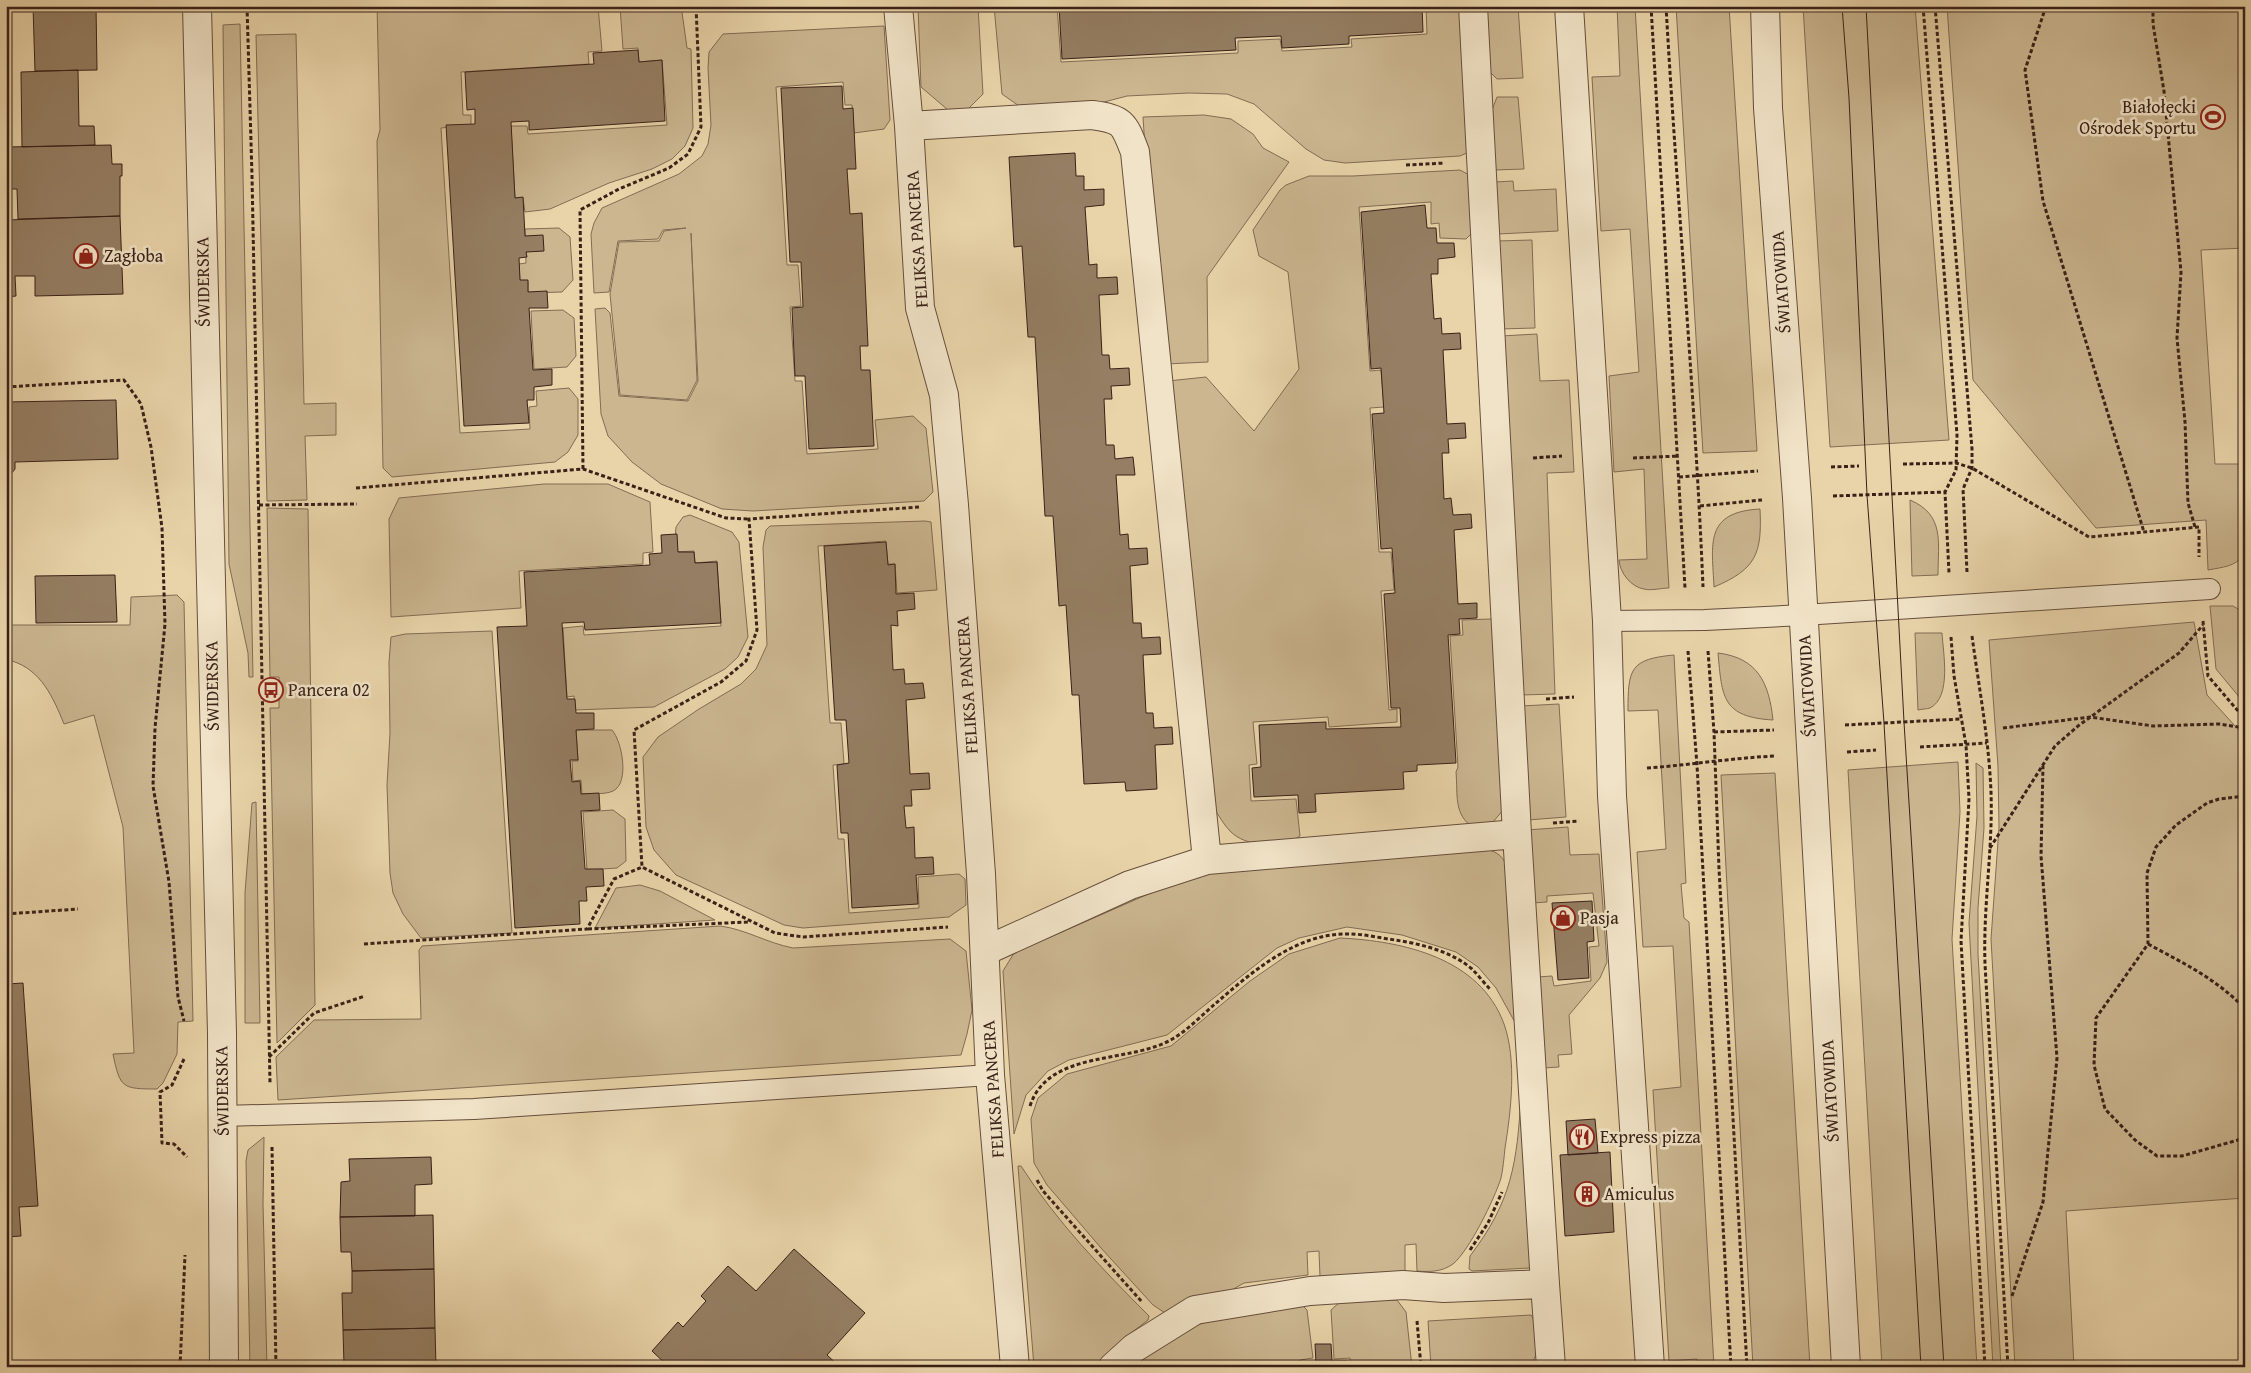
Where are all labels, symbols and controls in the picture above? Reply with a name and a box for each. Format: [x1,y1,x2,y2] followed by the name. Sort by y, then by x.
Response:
[2079,93,2196,141] place label: Białołęcki Ośrodek Sportu
[2200,104,2226,130] sports icon: Białołęcki Ośrodek Sportu
[898,169,935,309] street label: FELIKSA PANCERA
[1763,230,1798,334] street label: ŚWIATOWIDA
[188,237,217,327] street label: ŚWIDERSKA
[104,242,164,269] place label: Zagłoba
[73,243,99,269] shop icon: Zagłoba
[948,615,985,755] street label: FELIKSA PANCERA
[1790,634,1823,738] street label: ŚWIATOWIDA
[197,641,226,731] street label: ŚWIDERSKA
[288,676,370,703] place label: Pancera 02
[258,677,284,703] bus stop icon: Pancera 02
[1580,904,1619,931] place label: Pasja
[1550,905,1576,931] shop icon: Pasja
[974,1019,1011,1159] street label: FELIKSA PANCERA
[1813,1039,1846,1143] street label: ŚWIATOWIDA
[207,1046,236,1136] street label: ŚWIDERSKA
[1600,1123,1701,1150] place label: Express pizza
[1569,1124,1595,1150] restaurant icon: Express pizza
[1604,1180,1674,1207] place label: Amiculus
[1574,1181,1600,1207] building icon: Amiculus

